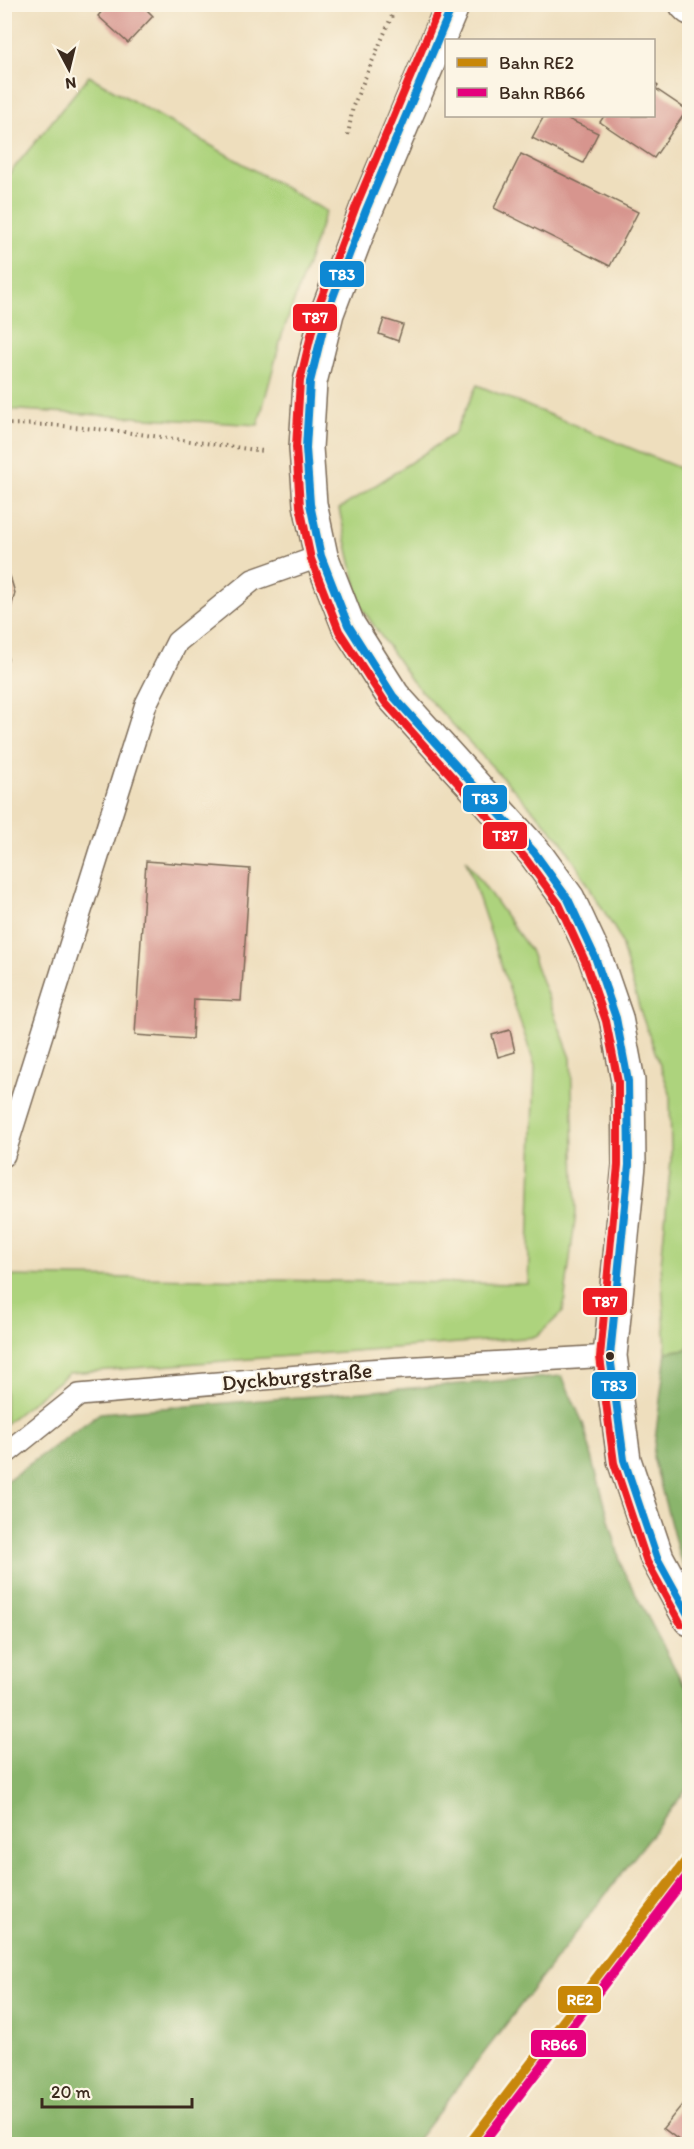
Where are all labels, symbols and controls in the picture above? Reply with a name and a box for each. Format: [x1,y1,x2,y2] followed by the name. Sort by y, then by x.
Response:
[39,39,99,99] north arrow
[445,39,655,117] legend
[499,52,574,74] text: Bahn RE2
[64,73,77,93] text: N
[499,82,585,104] text: Bahn RB66
[319,260,365,288] line badge: T83
[328,265,356,284] text: T83
[292,303,338,332] line badge: T87
[301,308,328,327] text: T87
[462,784,508,813] line badge: T83
[471,789,499,808] text: T83
[482,821,528,850] line badge: T87
[491,826,518,845] text: T87
[582,1287,628,1316] line badge: T87
[591,1292,618,1311] text: T87
[604,1350,616,1362] unlabelled marker
[221,1356,373,1397] street label: Dyckburgstraße
[591,1371,637,1400] line badge: T83
[600,1376,628,1395] text: T83
[557,1985,602,2014] line badge: RE2
[567,1990,594,2009] text: RE2
[530,2029,587,2058] line badge: RB66
[541,2035,578,2054] text: RB66
[42,2071,192,2109] scale bar
[51,2081,91,2103] text: 20 m

